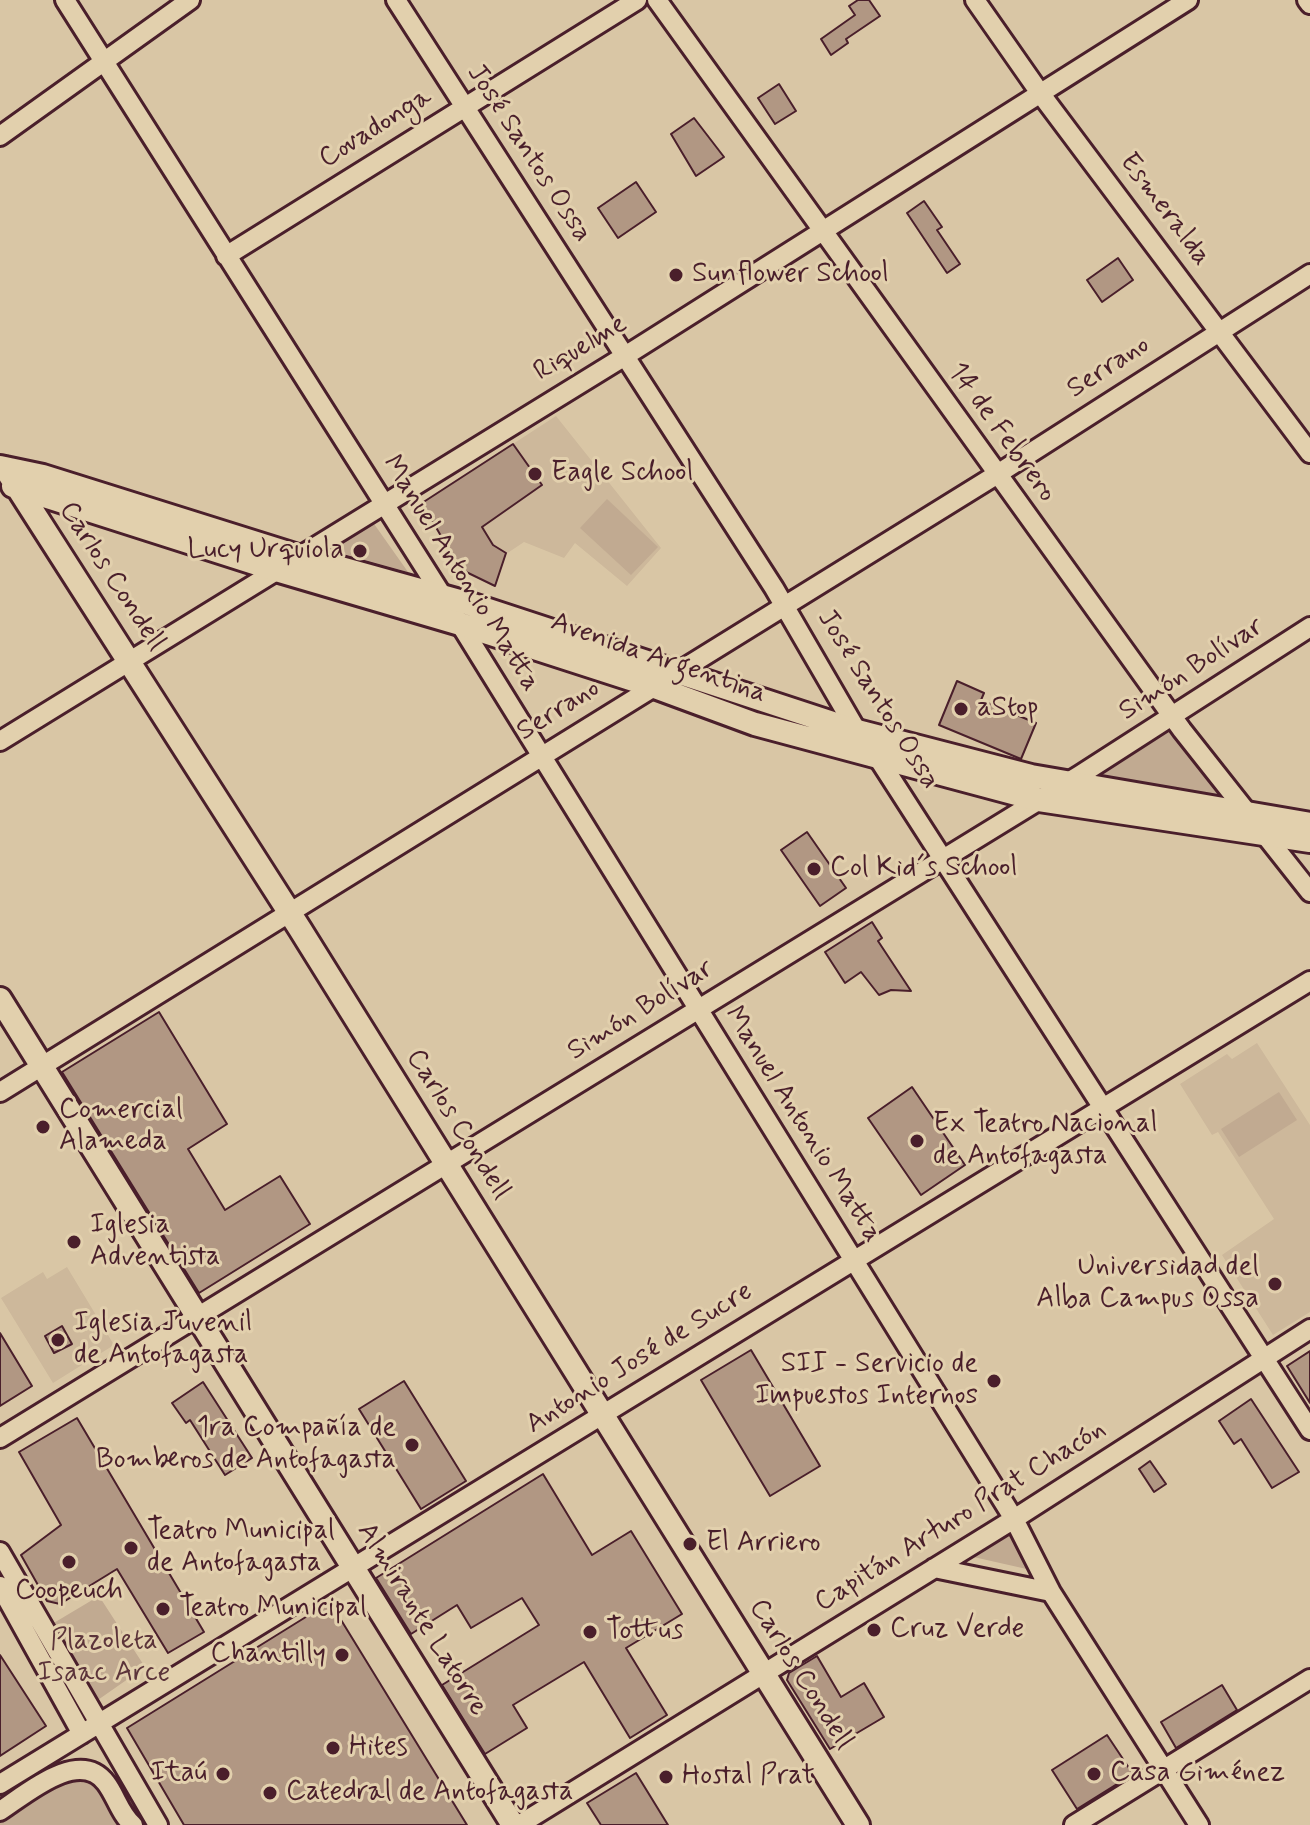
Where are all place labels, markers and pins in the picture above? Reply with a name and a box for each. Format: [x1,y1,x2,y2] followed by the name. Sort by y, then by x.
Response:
[692,258,889,292] place label: Sunflower School
[667,266,685,284] marker: Sunflower School
[551,457,693,491] place label: Eagle School
[526,465,544,483] marker: Eagle School
[188,534,344,568] place label: Lucy Urquiola
[351,542,369,560] marker: Lucy Urquiola
[977,692,1038,726] place label: aStop
[952,700,970,718] marker: aStop
[830,852,1017,886] place label: Col Kid´s School
[805,860,823,878] marker: Col Kid´s School
[59,1094,183,1160] place label: Comercial Alameda
[933,1108,1157,1174] place label: Ex Teatro Nacional de Antofagasta
[34,1118,52,1136] marker: Comercial Alameda
[908,1132,926,1150] marker: Ex Teatro Nacional de Antofagasta
[90,1209,220,1275] place label: Iglesia Adventista
[65,1233,83,1251] marker: Iglesia Adventista
[1036,1251,1259,1317] place label: Universidad del Alba Campus Ossa
[1266,1275,1284,1293] marker: Universidad del Alba Campus Ossa
[74,1307,252,1373] place label: Iglesia Juvenil de Antofagasta
[49,1331,67,1349] marker: Iglesia Juvenil de Antofagasta
[755,1348,978,1414] place label: SII - Servicio de Impuestos Internos
[985,1372,1003,1390] marker: SII - Servicio de Impuestos Internos
[96,1412,396,1478] place label: 1ra Compañía de Bomberos de Antofagasta
[403,1436,421,1454] marker: 1ra Compañía de Bomberos de Antofagasta
[147,1515,335,1581] place label: Teatro Municipal de Antofagasta
[706,1527,821,1561] place label: El Arriero
[681,1535,699,1553] marker: El Arriero
[122,1539,140,1557] marker: Teatro Municipal de Antofagasta
[60,1553,78,1571] marker: Coopeuch
[15,1575,123,1609] place label: Coopeuch
[179,1592,367,1626] place label: Teatro Municipal
[154,1600,172,1618] marker: Teatro Municipal
[890,1613,1024,1647] place label: Cruz Verde
[606,1615,684,1649] place label: Tottus
[865,1621,883,1639] marker: Cruz Verde
[581,1623,599,1641] marker: Tottus
[211,1638,326,1672] place label: Chantilly
[333,1646,351,1664] marker: Chantilly
[349,1731,408,1765] place label: Hites
[324,1739,342,1757] marker: Hites
[151,1757,207,1791] place label: Itaú
[1110,1757,1285,1791] place label: Casa Giménez
[682,1760,815,1794] place label: Hostal Prat
[214,1765,232,1783] marker: Itaú
[1085,1765,1103,1783] marker: Casa Giménez
[657,1768,675,1786] marker: Hostal Prat
[286,1776,573,1810] place label: Catedral de Antofagasta
[261,1784,279,1802] marker: Catedral de Antofagasta

